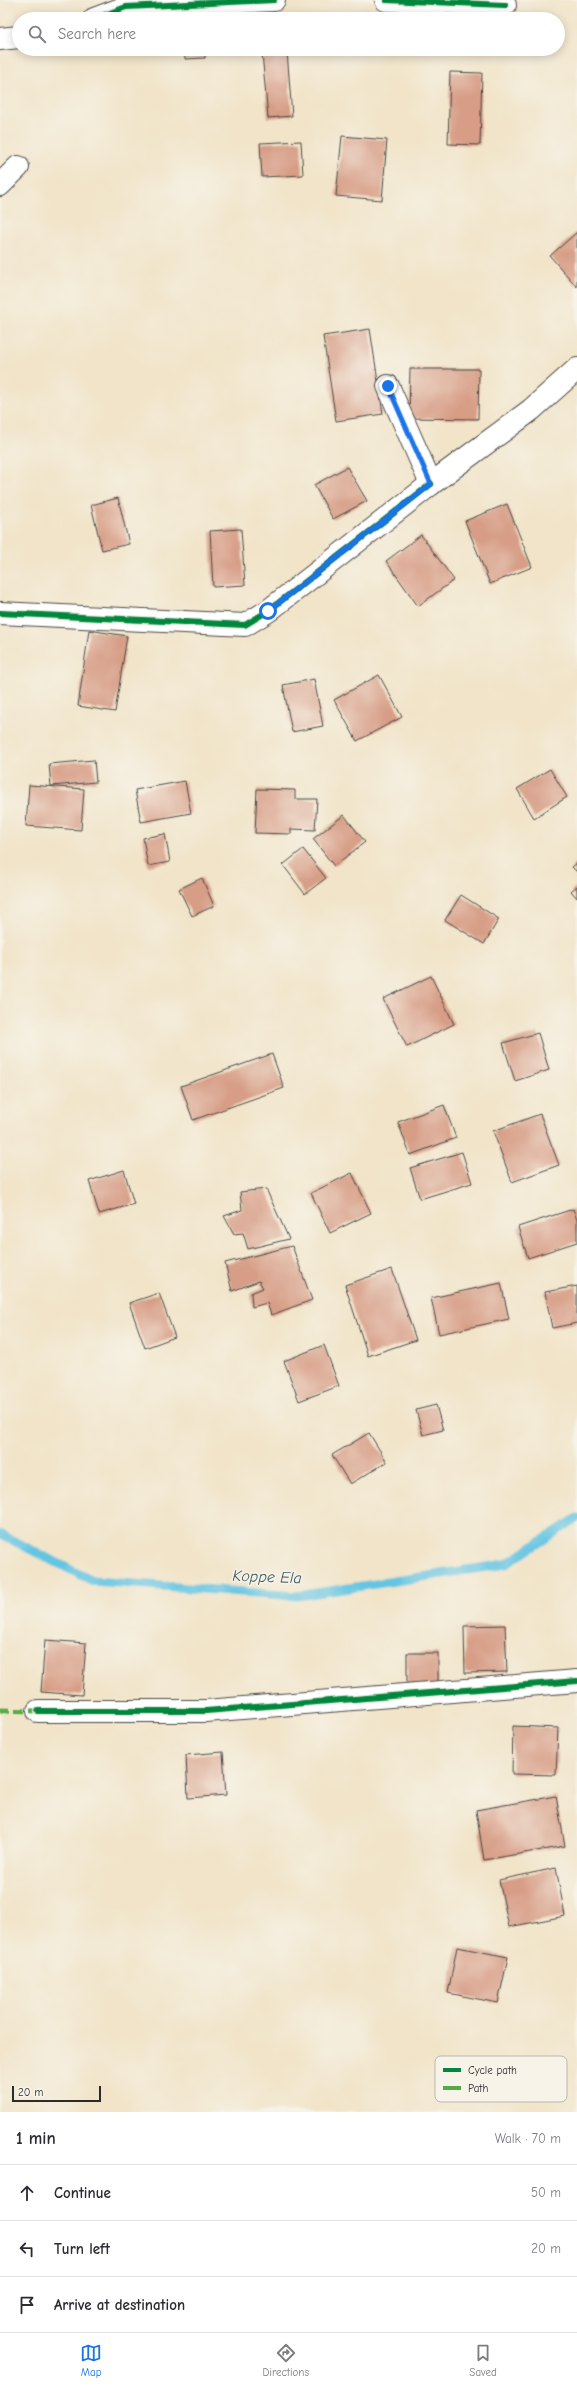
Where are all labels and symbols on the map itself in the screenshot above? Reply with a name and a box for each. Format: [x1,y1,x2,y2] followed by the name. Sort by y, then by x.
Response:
[379,377,397,395] route end
[259,602,277,620] route start
[232,1567,302,1587] water label: Koppe Ela
[435,2056,567,2102] legend
[468,2064,517,2077] text: Cycle path
[468,2082,489,2095] text: Path
[12,2084,101,2103] scale bar

